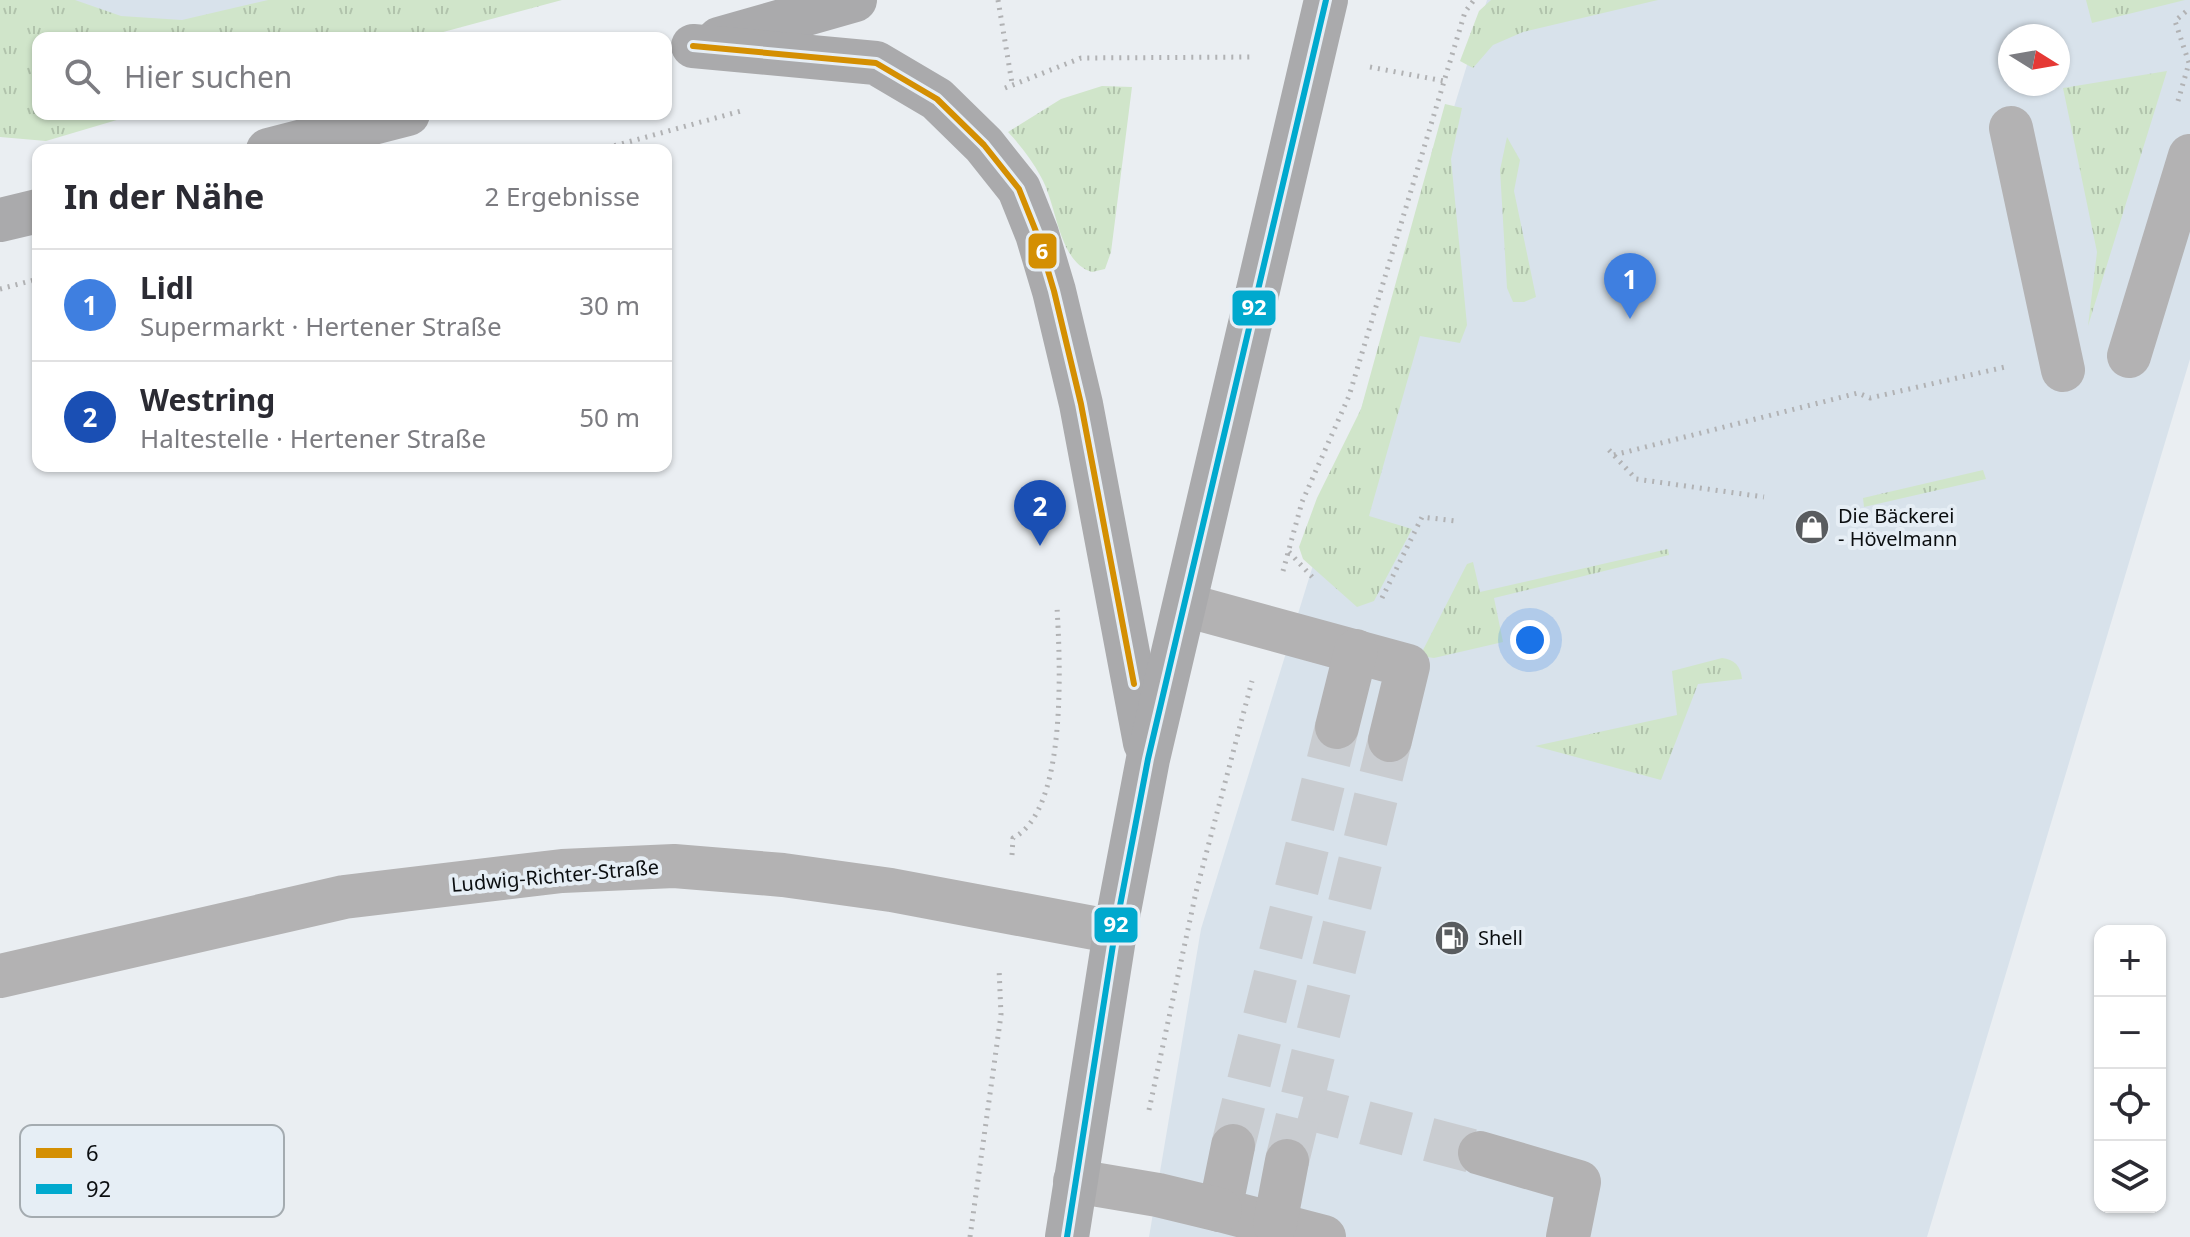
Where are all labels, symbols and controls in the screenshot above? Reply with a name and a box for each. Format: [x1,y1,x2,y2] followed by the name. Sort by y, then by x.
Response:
[1998,24,2070,96] north arrow
[32,32,672,120] search box
[60,54,104,98] icon: search
[124,56,292,97] text: Hier suchen
[64,173,264,219] text: In der Nähe
[484,178,640,214] text: 2 Ergebnisse
[1027,232,1058,270] line badge: 6
[1036,235,1048,265] text: 6
[1604,253,1656,319] pin: 1
[140,267,194,308] text: Lidl
[83,287,97,323] text: 1
[579,287,640,323] text: 30 m
[1231,289,1277,327] line badge: 92
[1241,291,1267,321] text: 92
[140,308,502,344] text: Supermarkt · Hertener Straße
[140,379,275,420] text: Westring
[83,399,97,435] text: 2
[579,399,640,435] text: 50 m
[140,420,486,456] text: Haltestelle · Hertener Straße
[1014,480,1066,546] pin: 2
[1838,502,1957,552] place label: Die Bäckerei - Hövelmann
[1793,508,1831,546] shop icon: Die Bäckerei - Hövelmann
[1510,620,1550,660] your location
[450,853,660,898] street label: Ludwig-Richter-Straße
[1093,906,1139,944] line badge: 92
[1103,908,1129,938] text: 92
[1433,919,1471,957] fuel station icon: Shell
[1478,924,1523,951] place label: Shell
[2094,925,2166,1213] map controls
[2094,925,2166,997] button: +
[2094,997,2166,1069] button: −
[2094,1069,2166,1141] button: locate
[20,1125,284,1217] legend
[86,1137,99,1167] text: 6
[2094,1141,2166,1213] button: layers
[86,1173,111,1203] text: 92

